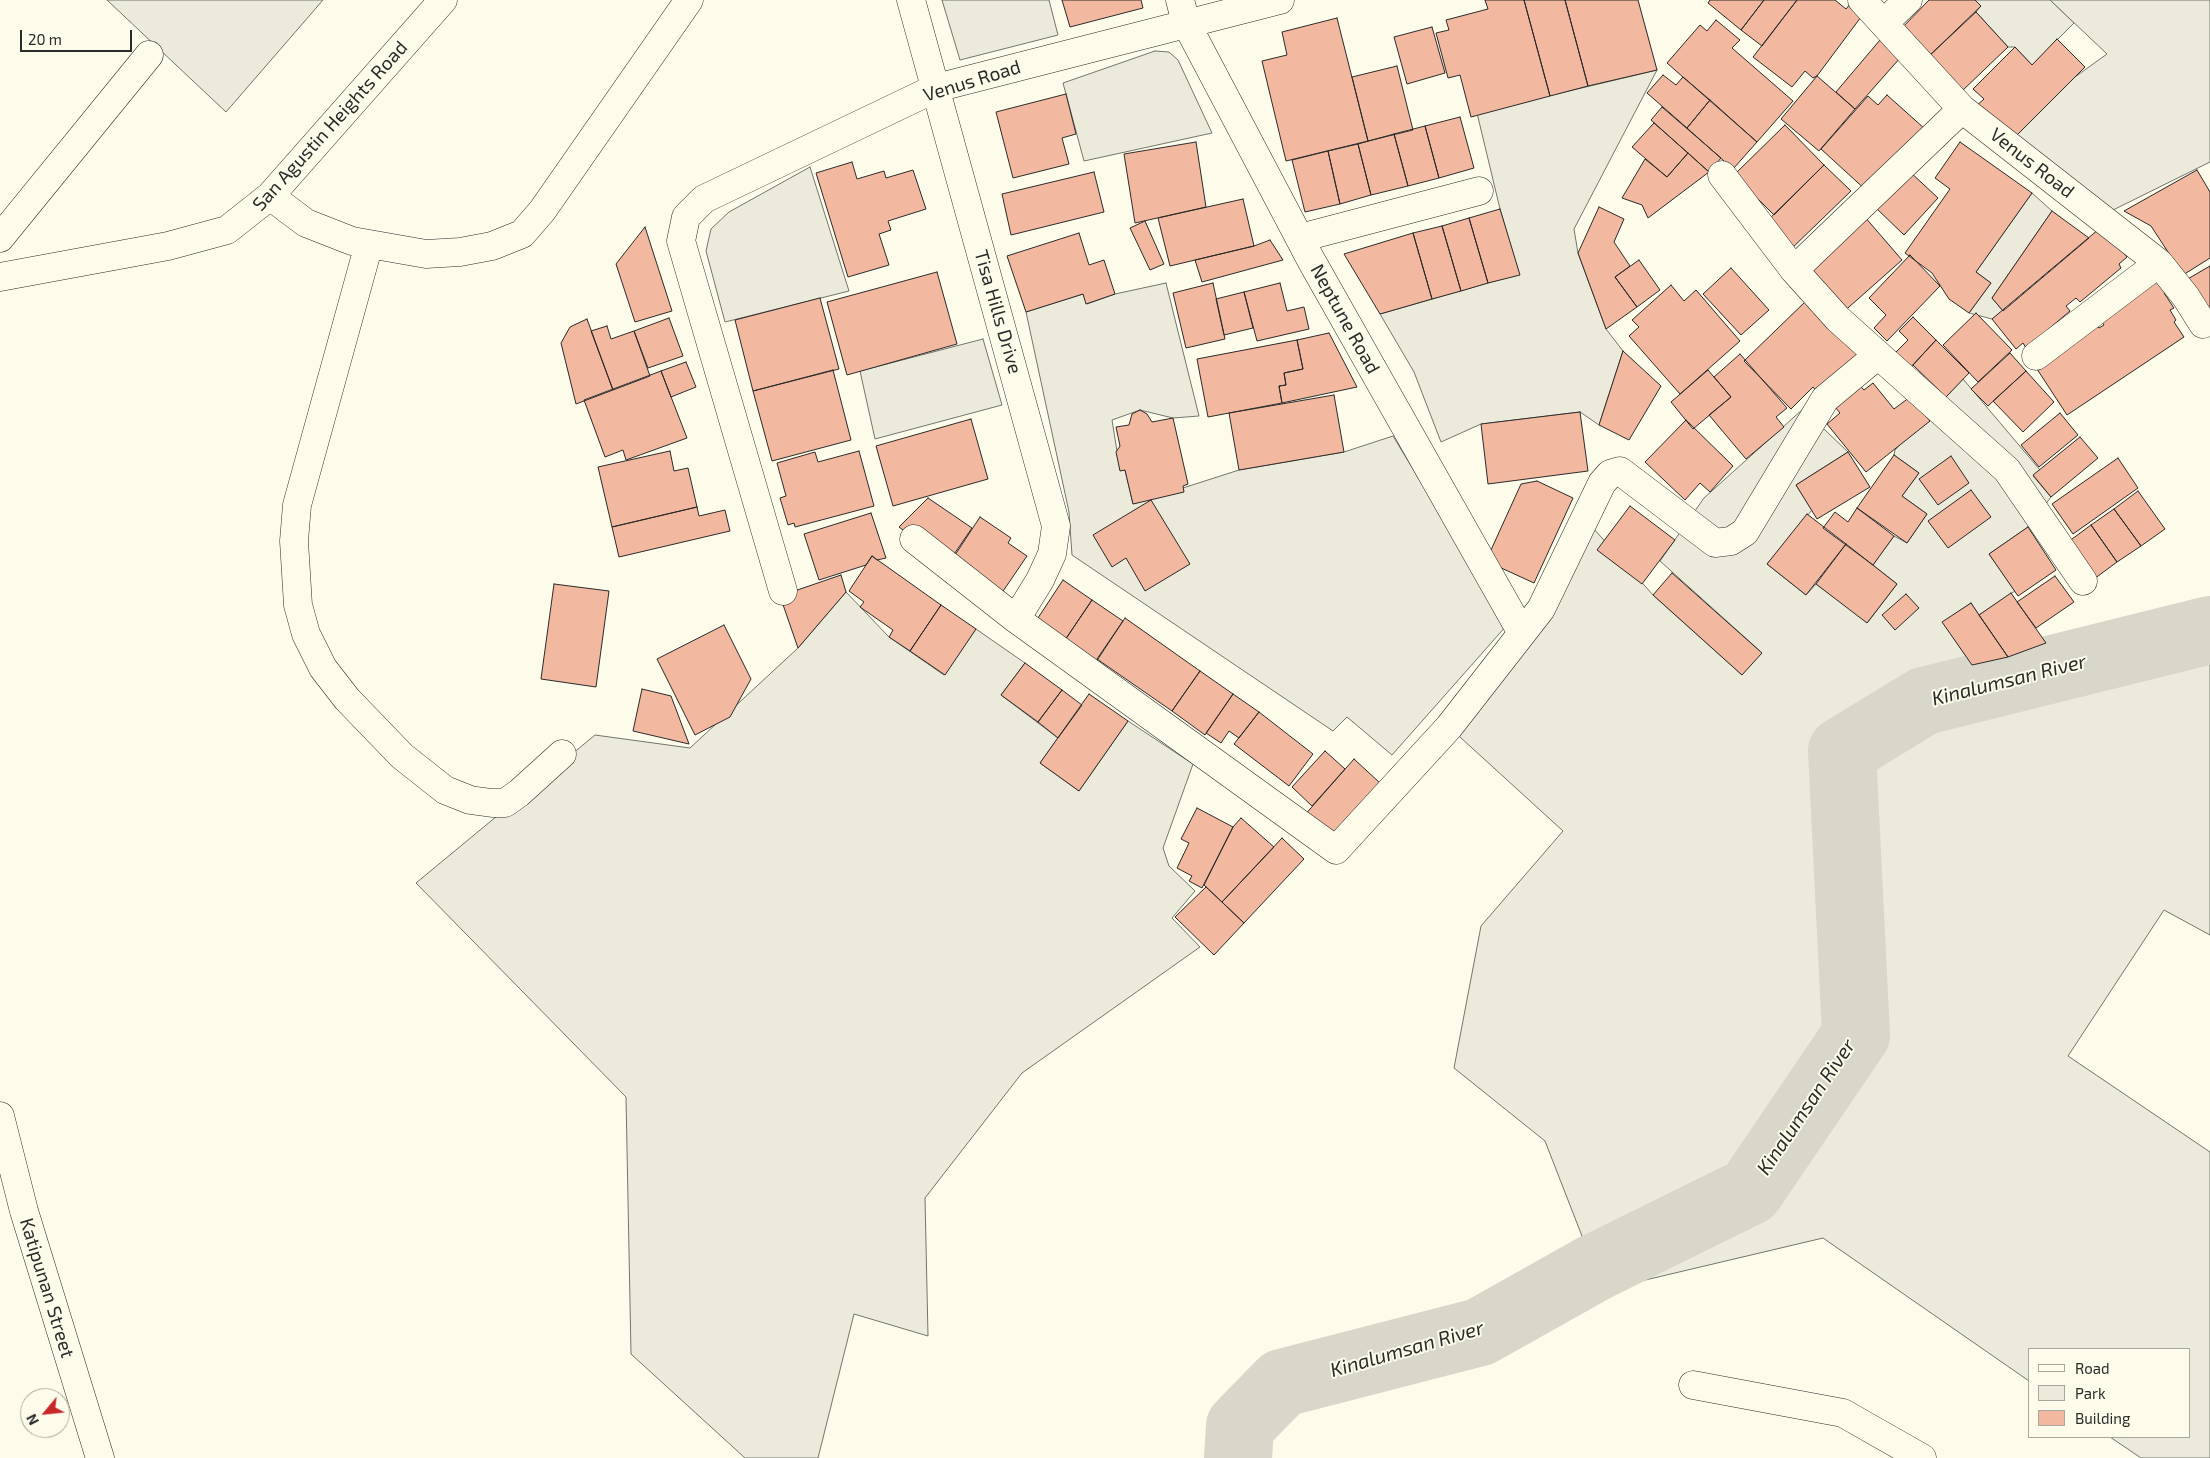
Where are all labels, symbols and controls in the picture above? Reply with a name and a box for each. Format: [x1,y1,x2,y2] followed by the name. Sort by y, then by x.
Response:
[22,20,135,52] scale bar
[28,30,62,48] text: 20 m
[248,36,412,216] street label: San Agustin Heights Road
[921,55,1023,107] street label: Venus Road
[1985,123,2079,203] street label: Venus Road
[969,247,1027,377] street label: Tisa Hills Drive
[1305,260,1385,378] street label: Neptune Road
[1929,649,2089,711] water label: Kinalumsan River
[1752,1035,1860,1179] water label: Kinalumsan River
[15,1215,79,1361] street label: Katipunan Street
[1327,1316,1487,1382] water label: Kinalumsan River
[2028,1348,2190,1438] legend
[2075,1359,2110,1377] text: Road
[2075,1384,2106,1402] text: Park
[20,1388,70,1438] north arrow
[2075,1409,2130,1427] text: Building
[22,1411,42,1428] text: N

